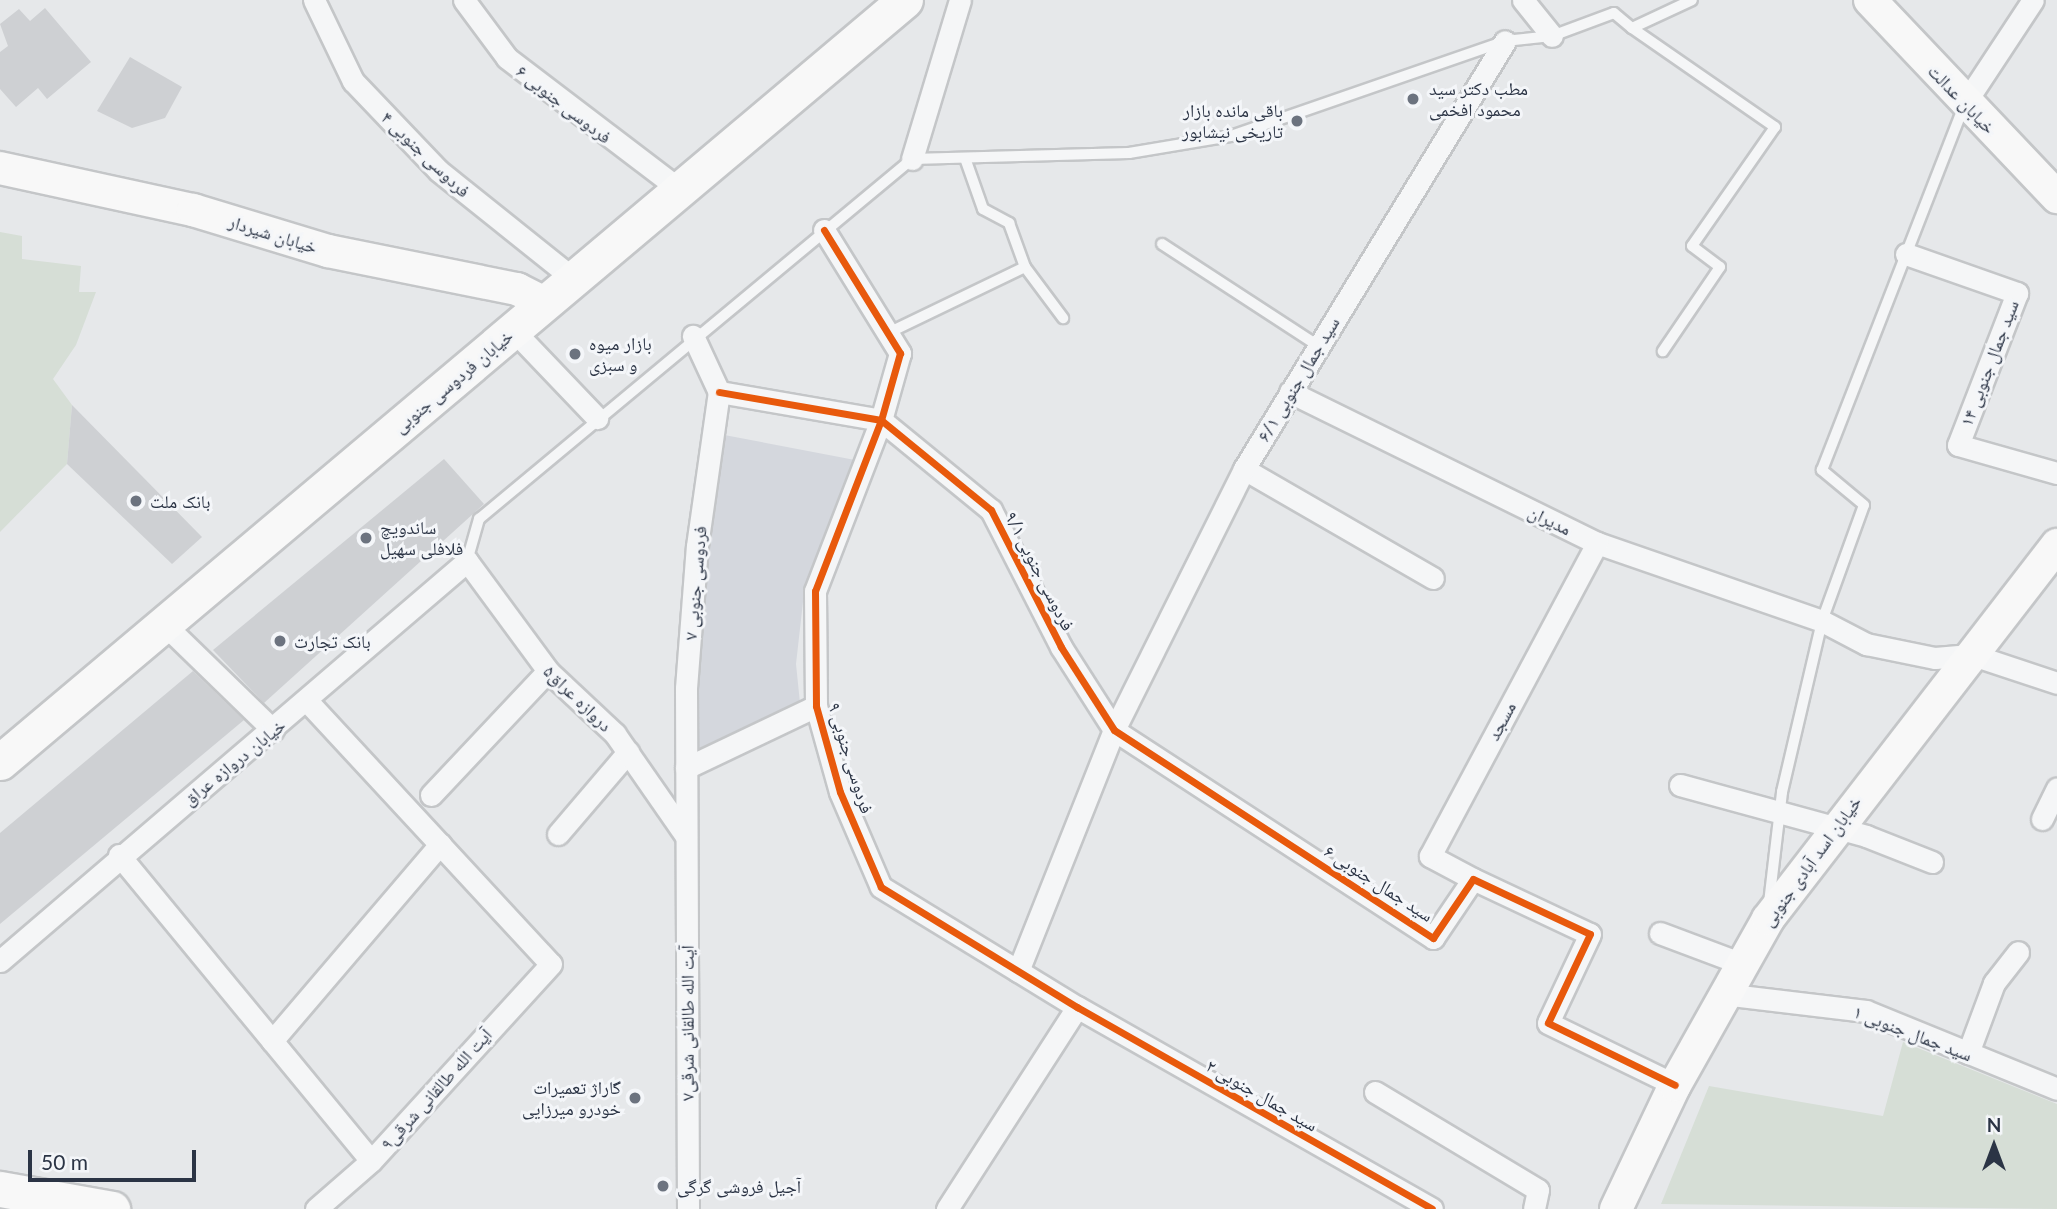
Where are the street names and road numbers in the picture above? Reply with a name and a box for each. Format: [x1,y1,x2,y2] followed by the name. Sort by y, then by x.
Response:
[512,60,616,148] street label: فردوسی جنوبی ۶
[1924,60,2000,138] street label: خیابان عدالت
[377,106,475,202] street label: فردوسی جنوبی ۴
[226,210,320,258] street label: خیابان شیردار
[1955,297,2023,429] street label: سید جمال جنوبی ۱۴
[1252,313,1344,445] street label: سید جمال جنوبی ۶/۱
[389,325,517,437] street label: خیابان فردوسی جنوبی
[1525,500,1575,540] street label: مدیران
[1001,508,1079,634] street label: فردوسی جنوبی ۹/۱
[679,525,711,641] street label: فردوسی جنوبی ۷
[539,660,617,736] street label: دروازه عراق۵
[1482,698,1520,744] street label: مسجد
[824,700,878,816] street label: فردوسی جنوبی ۹
[178,714,290,810] street label: خیابان دروازه عراق
[1756,792,1866,930] street label: خیابان اسد آبادی جنوبی
[1321,840,1437,926] street label: سید جمال جنوبی ۶
[676,945,698,1101] street label: آیت الله طالقانی شرقی۷
[1851,1000,1975,1066] street label: سید جمال جنوبی ۱
[376,1024,496,1154] street label: آیت الله طالقانی شرقی۹
[1202,1054,1322,1136] street label: سید جمال جنوبی ۲

